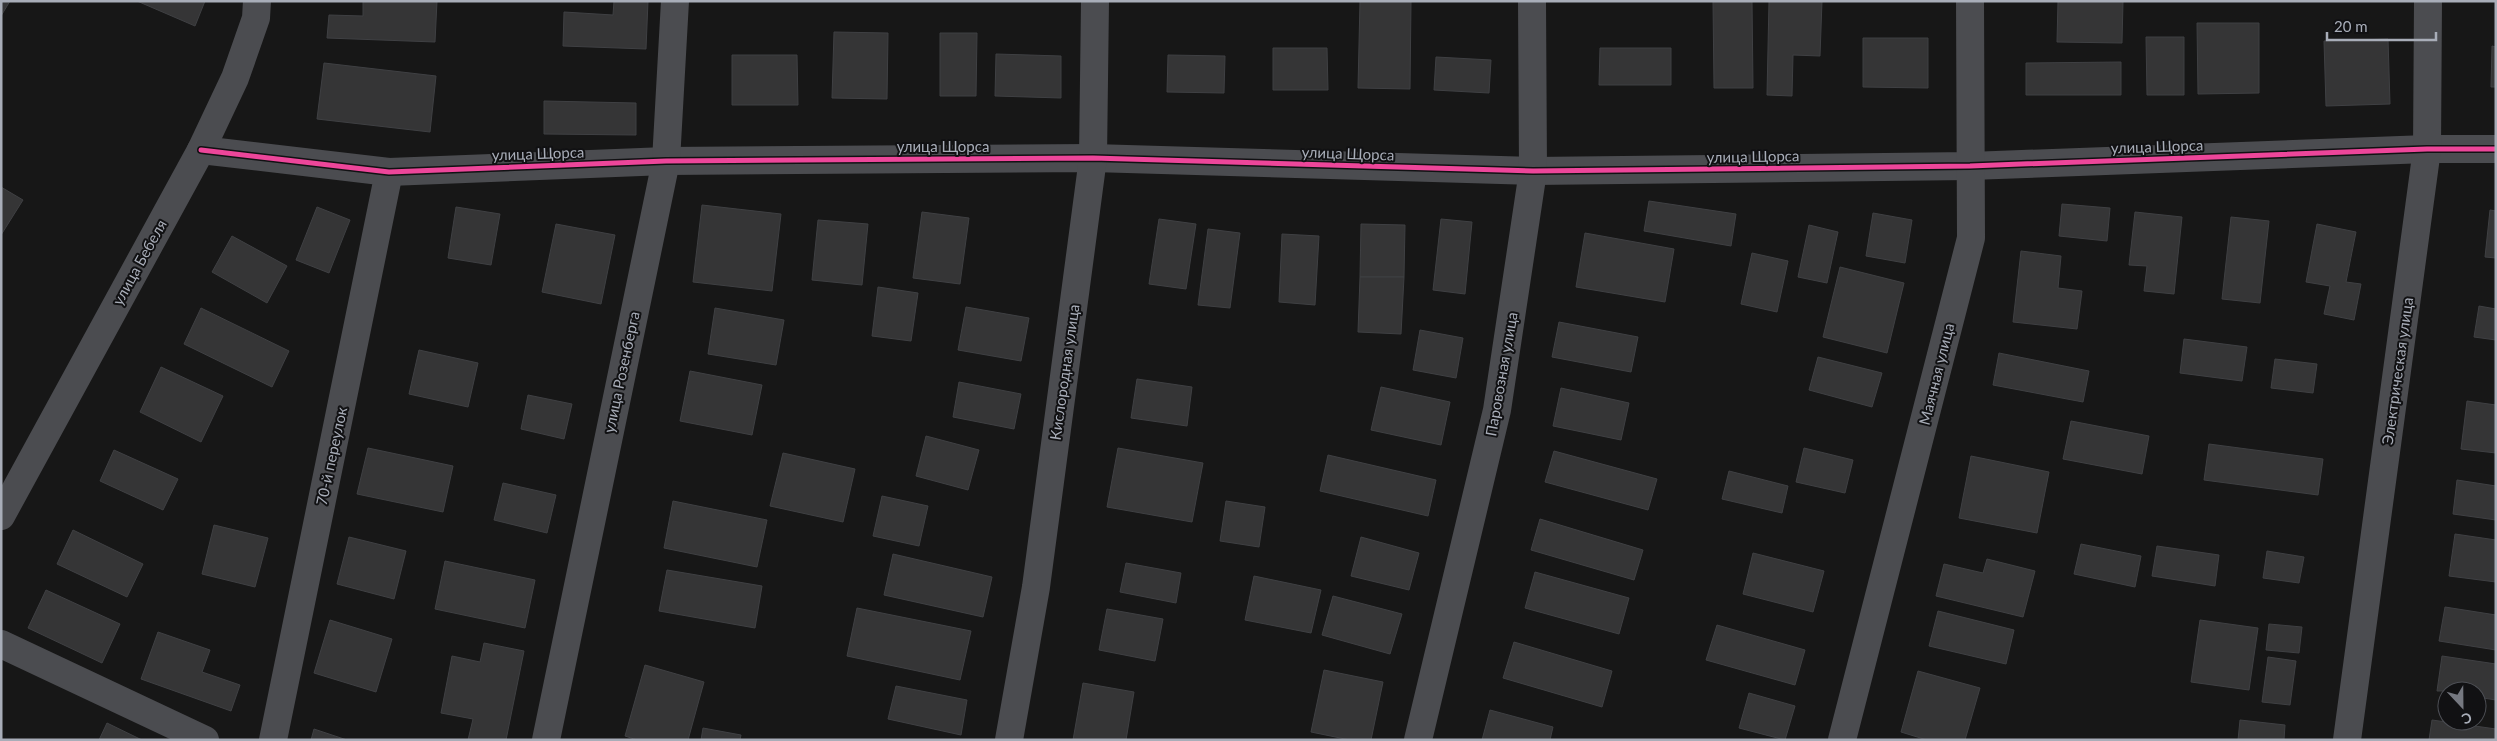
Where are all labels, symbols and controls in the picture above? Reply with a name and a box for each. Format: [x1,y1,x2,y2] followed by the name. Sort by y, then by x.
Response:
[2327,10,2436,42] scale bar
[2334,17,2368,35] text: 20 m
[2110,135,2204,157] street label: улица Щорса
[897,137,989,155] street label: улица Щорса
[491,142,585,164] street label: улица Щорса
[1301,142,1395,164] street label: улица Щорса
[1706,146,1800,166] street label: улица Щорса
[108,216,170,308] street label: улица Бебеля
[2378,296,2416,446] street label: Электрическая улица
[1046,303,1082,441] street label: Кислородная улица
[599,310,643,434] street label: улица Розенберга
[1481,310,1521,438] street label: Паровозная улица
[1915,321,1957,427] street label: Маячная улица
[312,405,350,507] street label: 70-й переулок
[2437,681,2487,731] north arrow
[2459,709,2475,728] text: С

